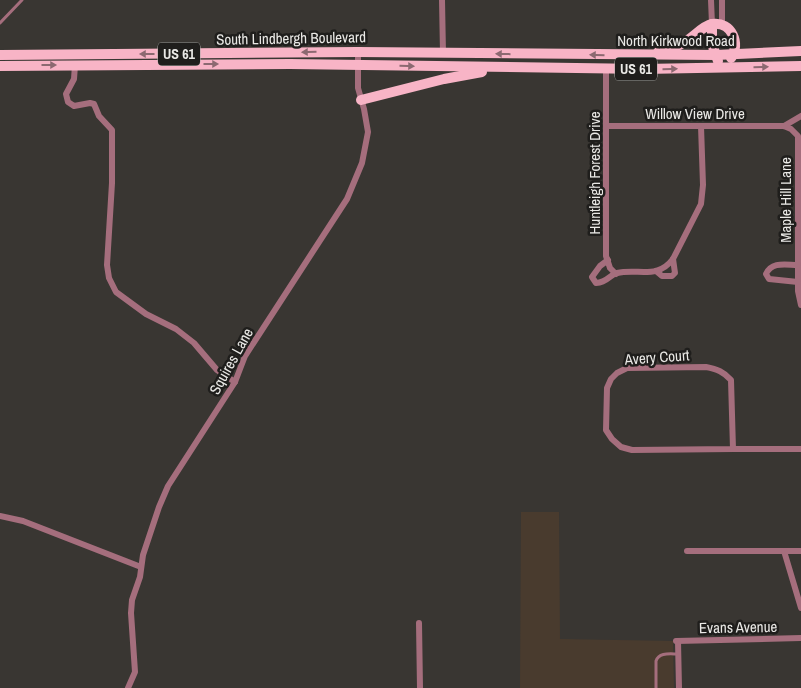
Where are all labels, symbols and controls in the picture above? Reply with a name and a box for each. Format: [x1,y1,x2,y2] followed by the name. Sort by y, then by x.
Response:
[216,26,366,50] street label: South Lindbergh Boulevard
[617,30,735,51] street label: North Kirkwood Road
[158,42,200,66] road number: US 61
[301,48,317,56] one-way arrow
[495,49,511,57] one-way arrow
[138,50,154,58] one-way arrow
[589,51,605,59] one-way arrow
[615,58,657,80] road number: US 61
[203,60,219,68] one-way arrow
[41,61,57,69] one-way arrow
[399,62,415,70] one-way arrow
[754,63,770,71] one-way arrow
[662,65,678,73] one-way arrow
[645,103,745,124] street label: Willow View Drive
[584,111,605,235] street label: Huntleigh Forest Drive
[775,157,796,243] street label: Maple Hill Lane
[204,324,258,398] street label: Squires Lane
[623,344,691,370] street label: Avery Court
[699,616,778,638] street label: Evans Avenue

